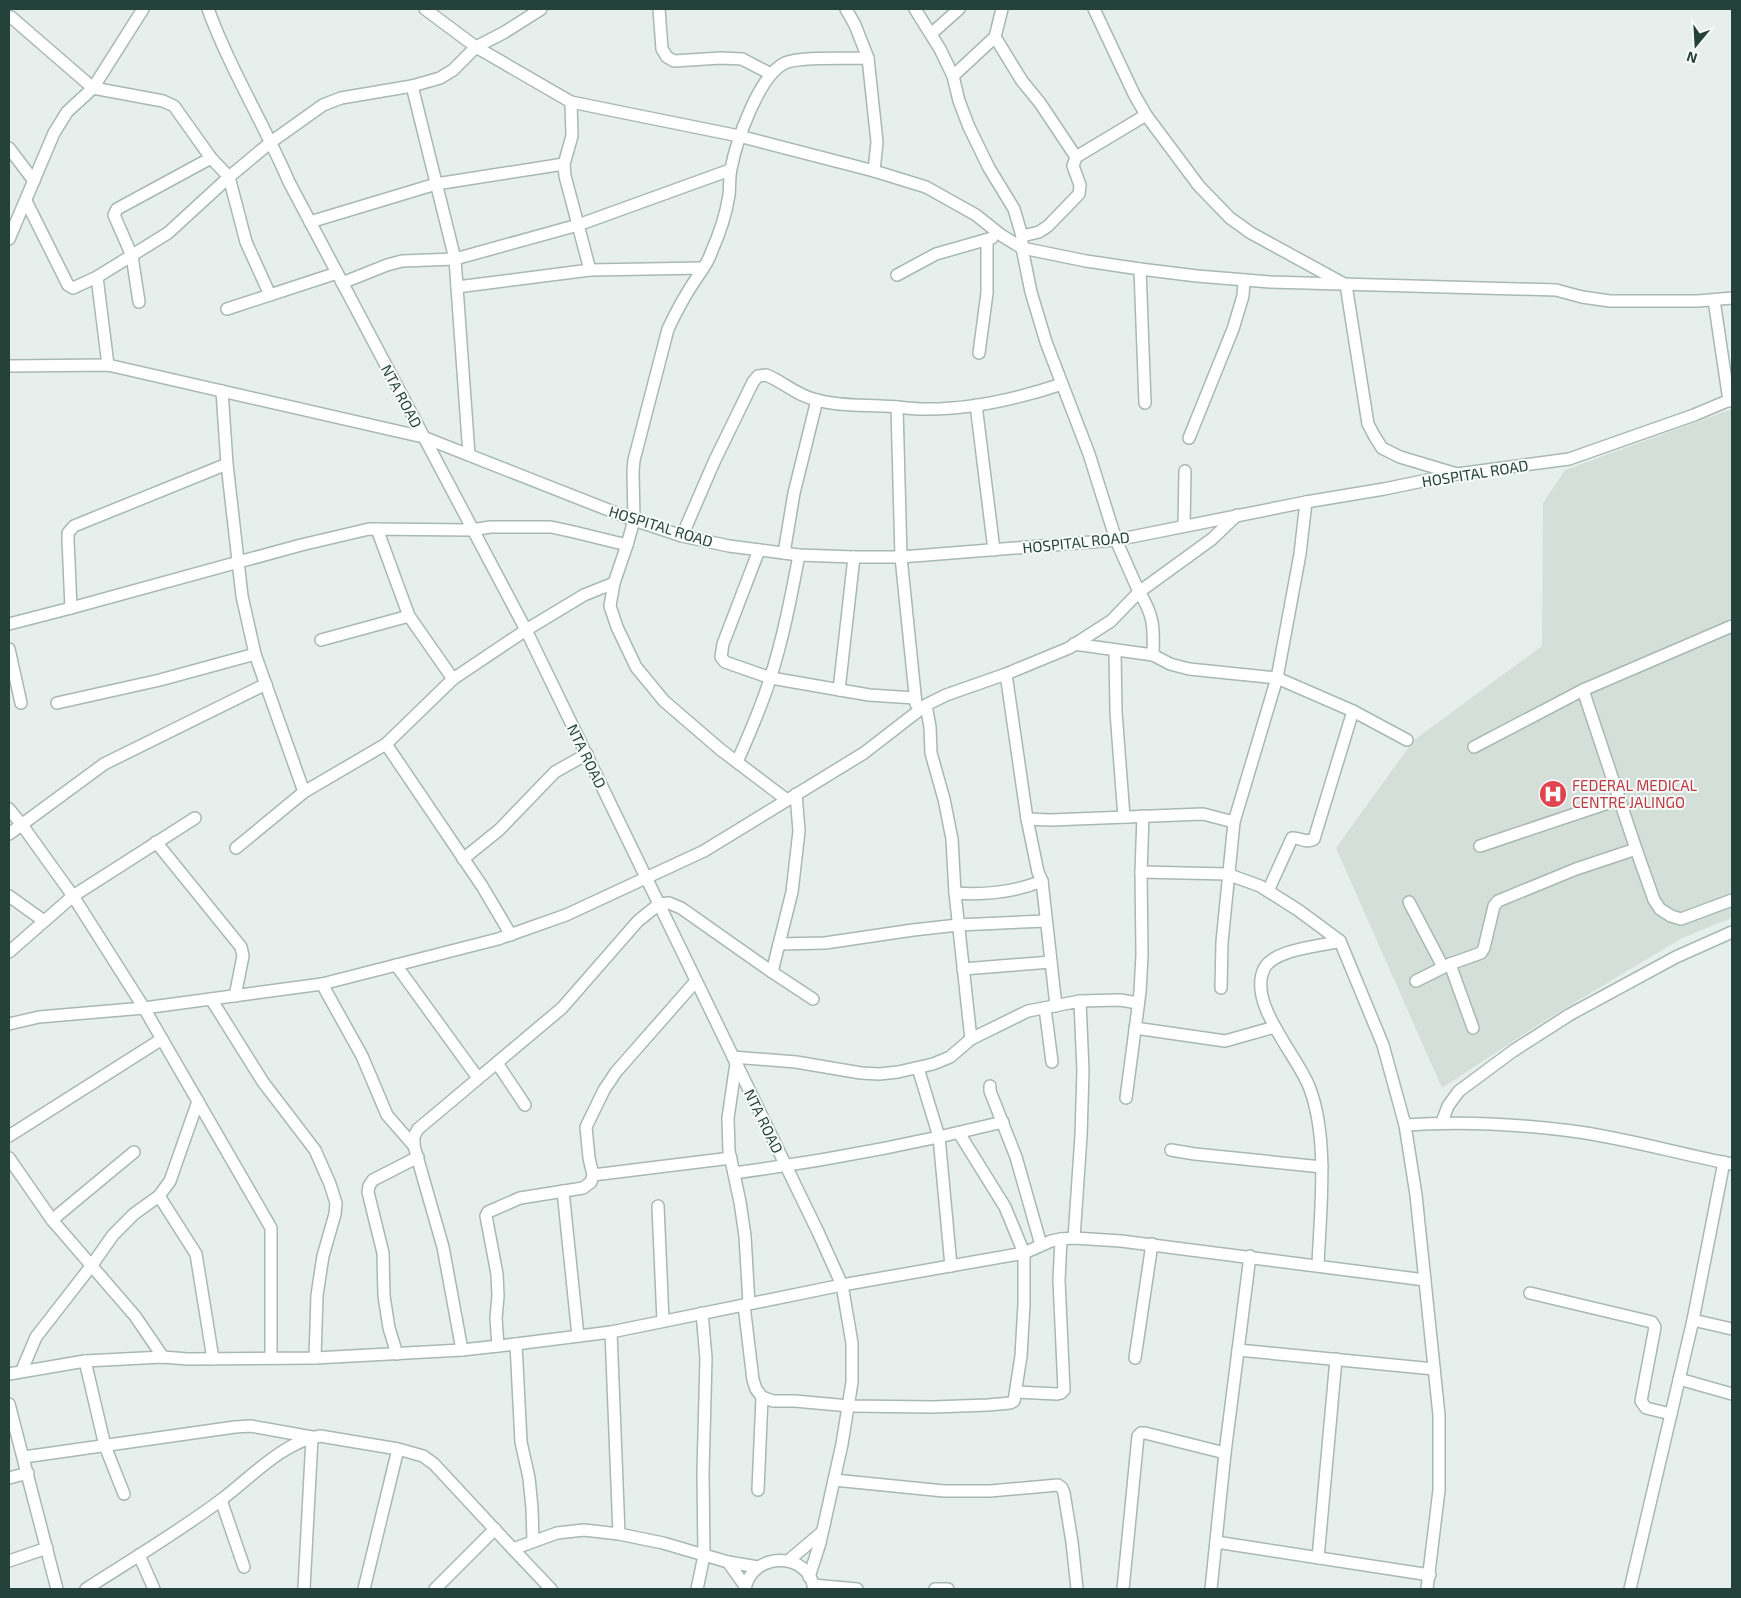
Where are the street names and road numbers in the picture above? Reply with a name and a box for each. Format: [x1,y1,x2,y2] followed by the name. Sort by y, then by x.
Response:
[378,361,426,431] street label: NTA ROAD
[1420,456,1530,490] street label: HOSPITAL ROAD
[607,502,715,550] street label: HOSPITAL ROAD
[1022,527,1130,557] street label: HOSPITAL ROAD
[564,721,610,791] street label: NTA ROAD
[741,1086,787,1156] street label: NTA ROAD

